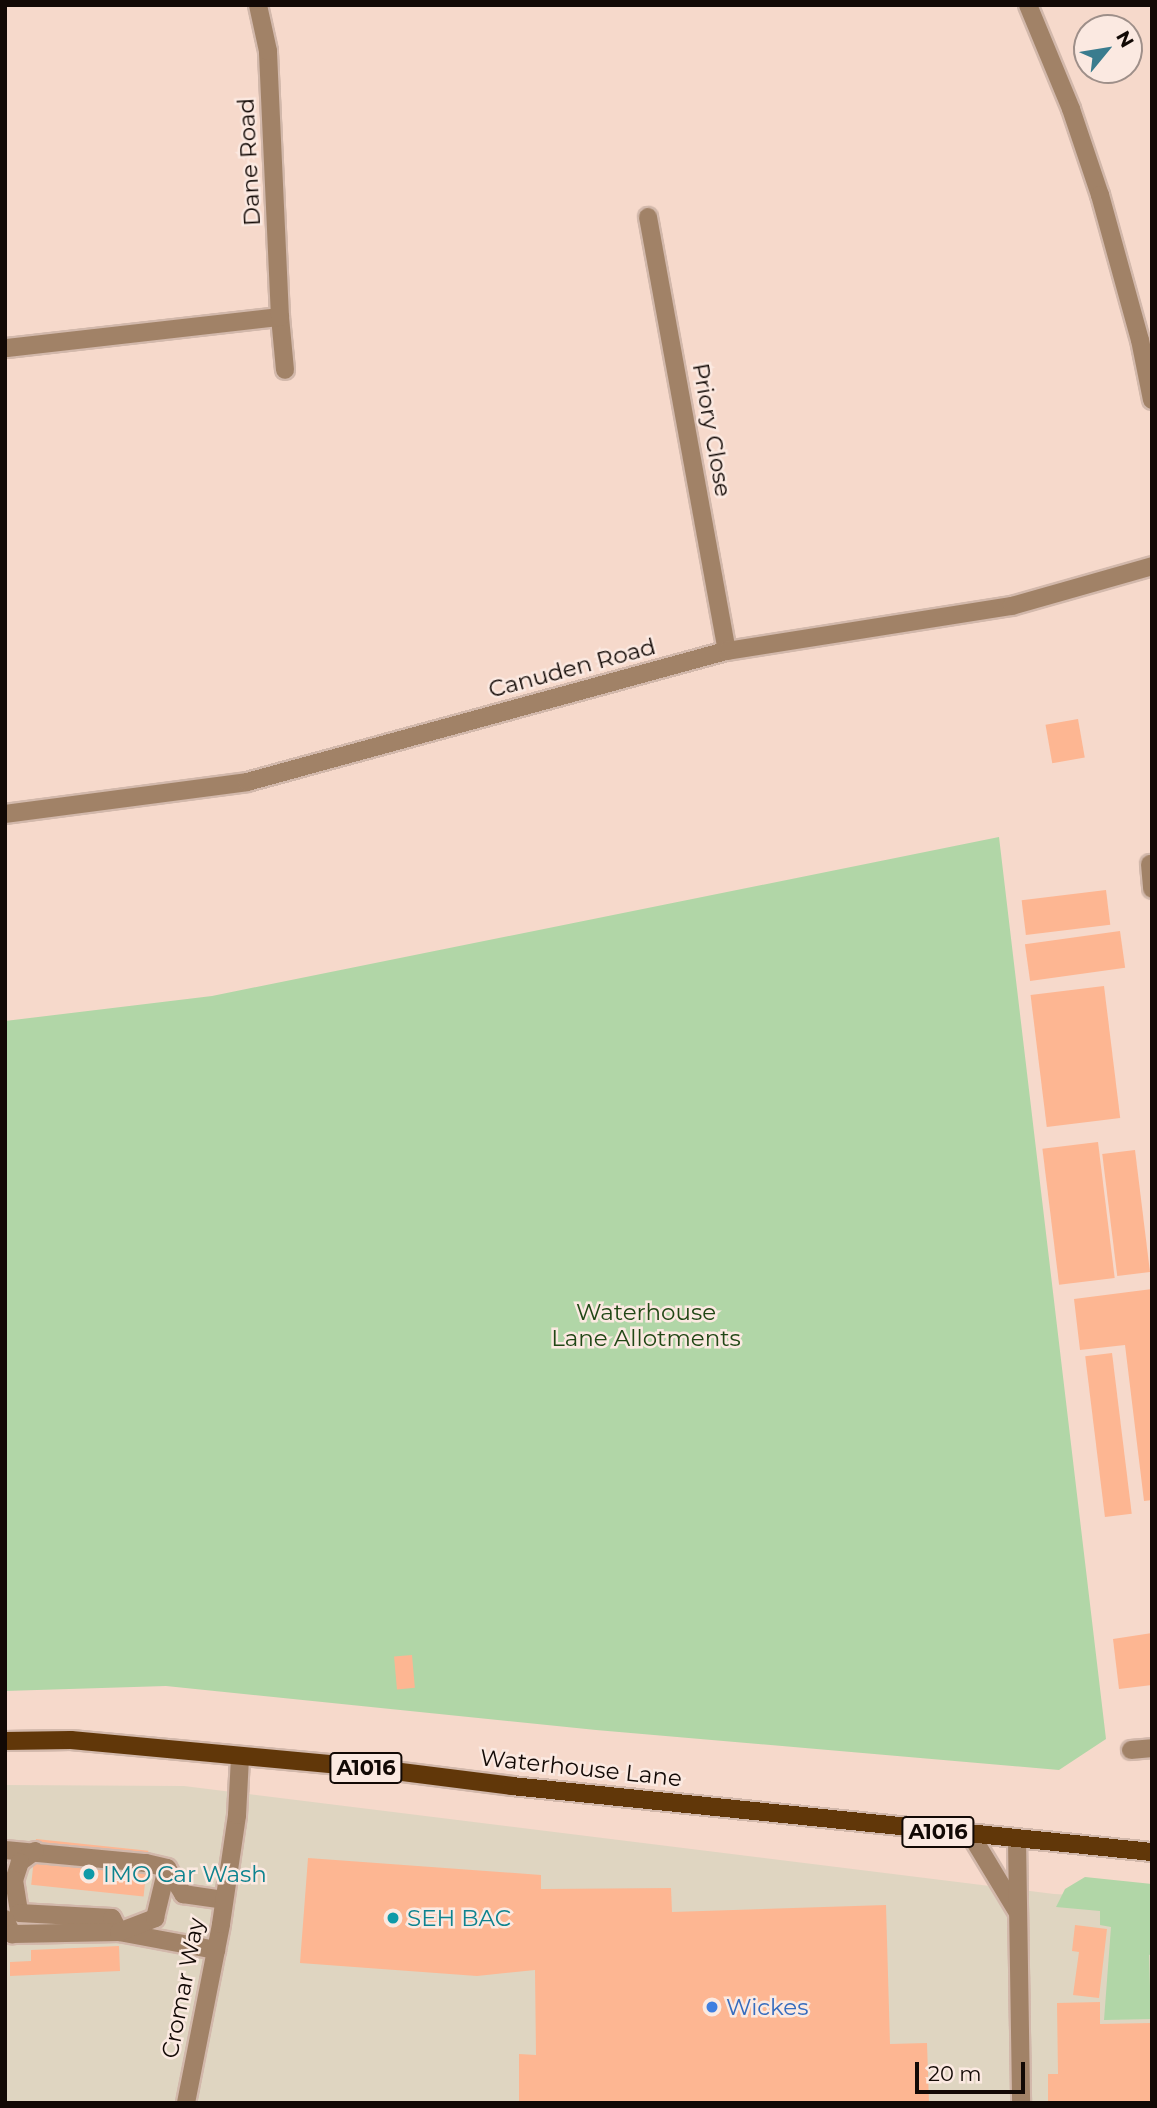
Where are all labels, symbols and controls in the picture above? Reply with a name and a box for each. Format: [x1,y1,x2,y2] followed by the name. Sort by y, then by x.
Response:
[1073,14,1143,84] north arrow
[1111,27,1139,52] text: N
[232,97,266,227] street label: Dane Road
[687,361,737,499] street label: Priory Close
[485,632,659,704] street label: Canuden Road
[551,1298,741,1352] park label: Waterhouse Lane Allotments
[479,1744,683,1792] street label: Waterhouse Lane
[329,1750,403,1786] road number: A1016
[901,1814,975,1850] road number: A1016
[103,1860,267,1888] place label: IMO Car Wash
[81,1866,97,1882] marker: IMO Car Wash
[407,1904,511,1932] place label: SEH BAC
[385,1910,401,1926] marker: SEH BAC
[156,1915,210,2061] street label: Cromar Way
[726,1993,808,2021] place label: Wickes
[704,1999,720,2015] marker: Wickes
[919,2048,1029,2092] scale bar
[928,2061,982,2086] text: 20 m

